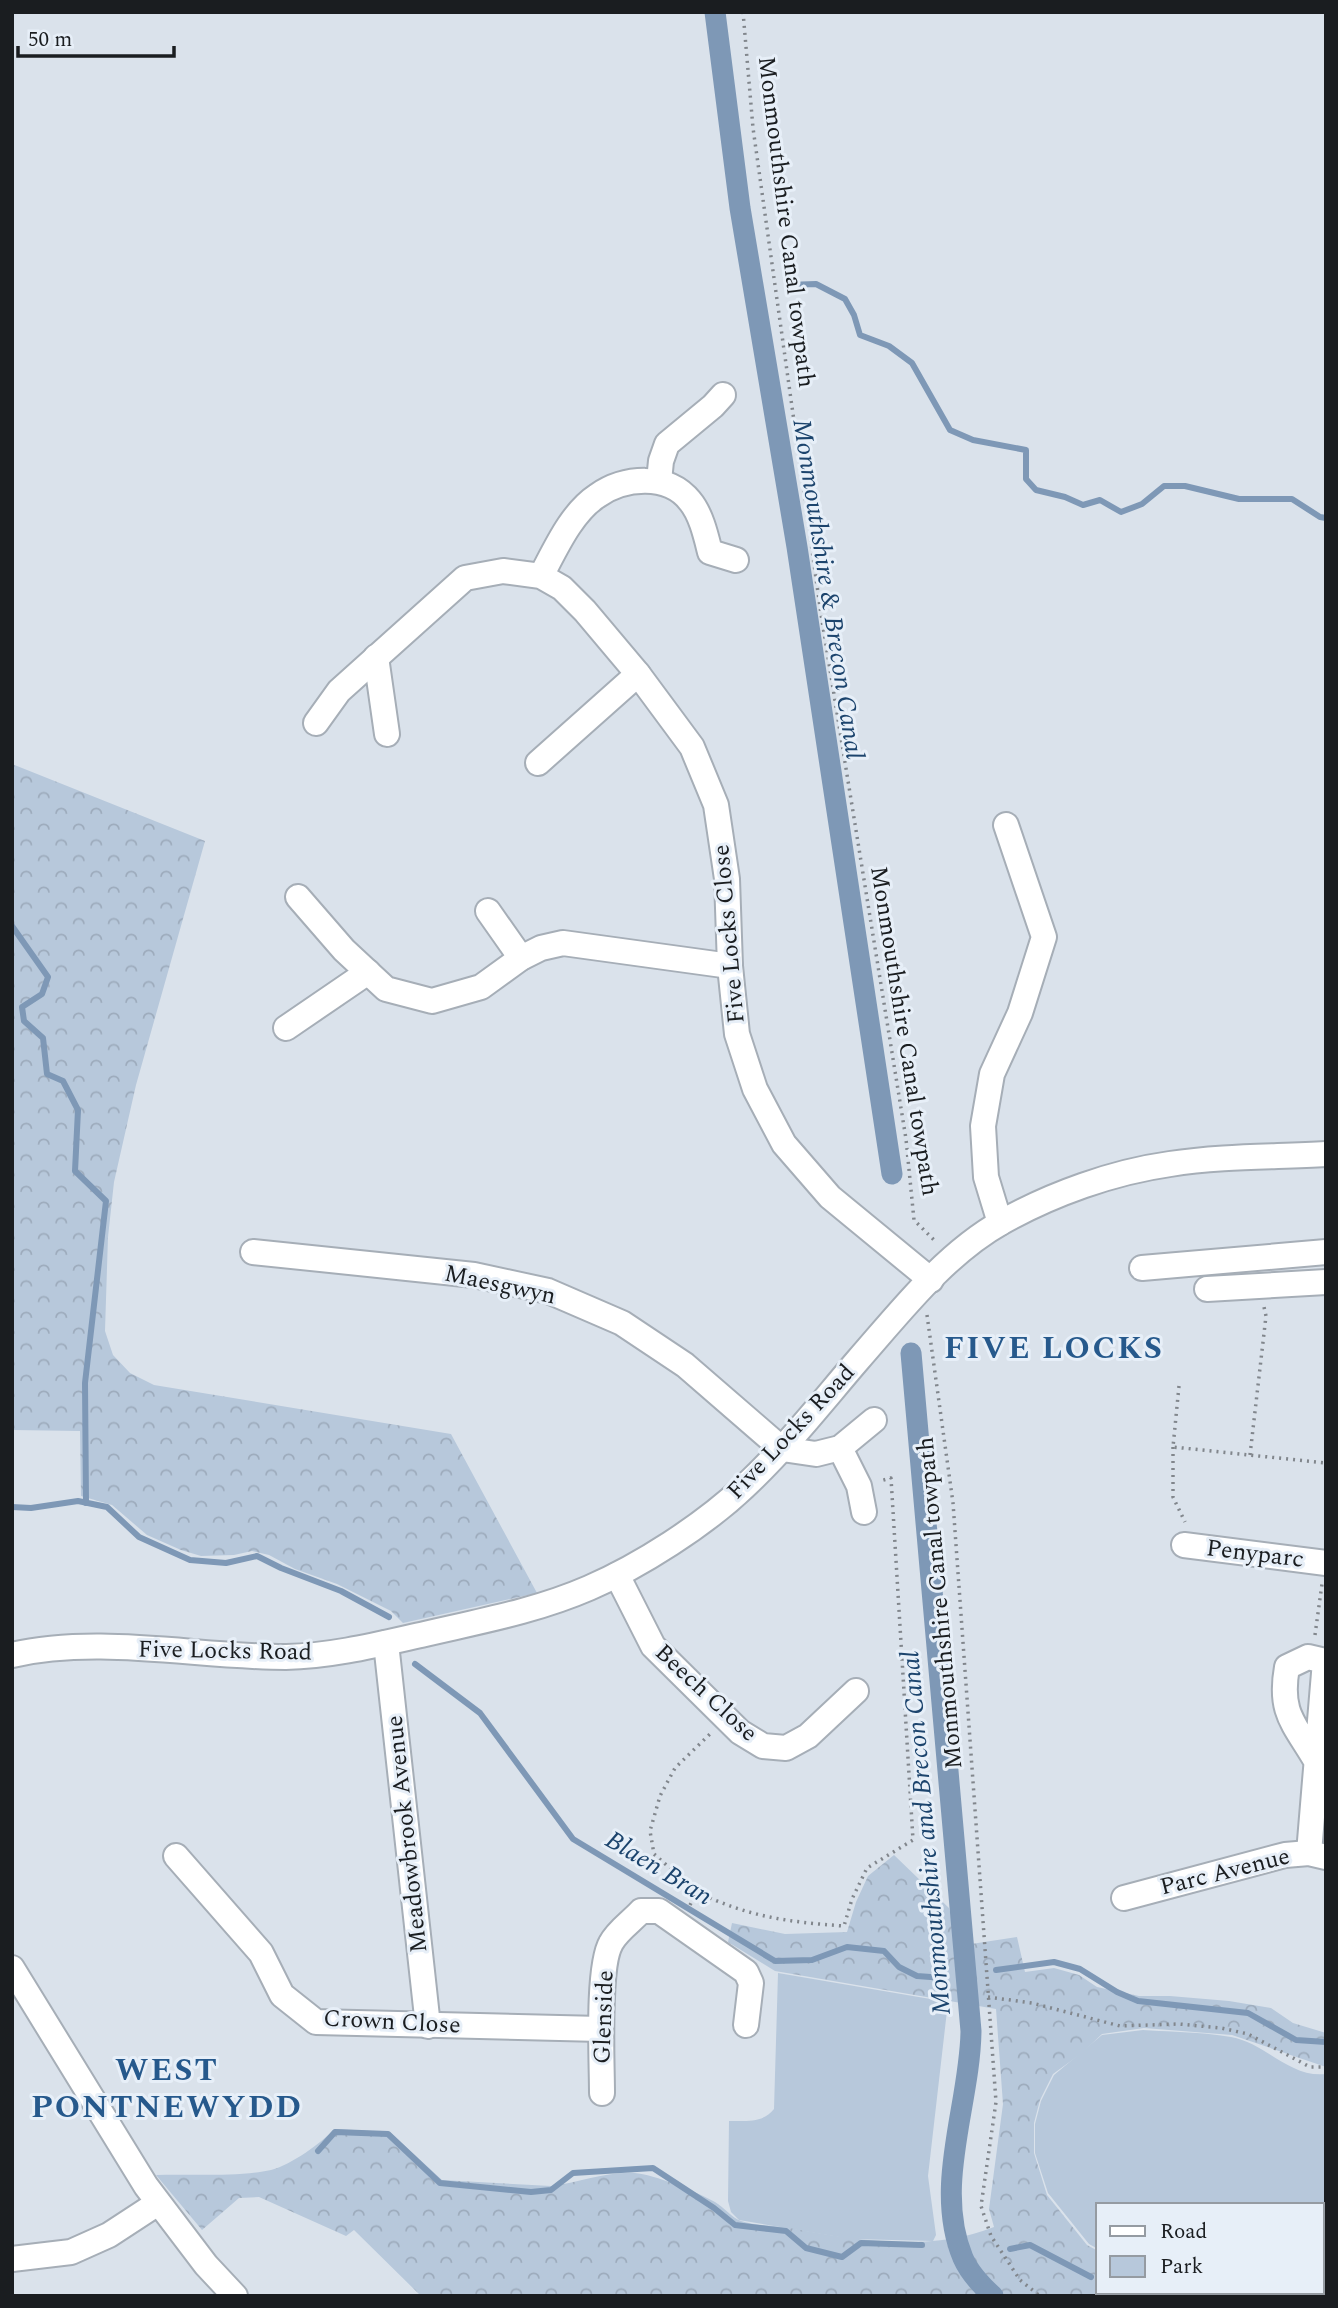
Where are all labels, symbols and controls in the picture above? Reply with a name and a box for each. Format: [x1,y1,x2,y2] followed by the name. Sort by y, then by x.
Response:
[18,14,173,58] scale bar
[28,24,72,56] text: 50 m
[748,54,824,390] street label: Monmouthshire Canal towpath
[781,416,875,762] water label: Monmouthshire & Brecon Canal
[703,843,755,1025] street label: Five Locks Close
[860,863,948,1199] street label: Monmouthshire Canal towpath
[441,1256,559,1314] street label: Maesgwyn
[944,1324,1164,1373] district label: FIVE LOCKS
[718,1356,864,1508] street label: Five Locks Road
[908,1435,972,1771] street label: Monmouthshire Canal towpath
[1204,1530,1306,1578] street label: Penyparc
[138,1631,312,1671] street label: Five Locks Road
[646,1635,766,1751] street label: Beech Close
[890,1649,962,2017] water label: Monmouthshire and Brecon Canal
[377,1713,437,1955] street label: Meadowbrook Avenue
[598,1820,721,1916] water label: Blaen Bran
[1156,1838,1294,1906] street label: Parc Avenue
[584,1969,624,2065] street label: Glenside
[322,2000,462,2044] street label: Crown Close
[31,2046,303,2132] district label: WEST PONTNEWYDD
[1096,2203,1324,2294] legend
[1160,2216,1207,2248] text: Road
[1160,2251,1204,2283] text: Park

